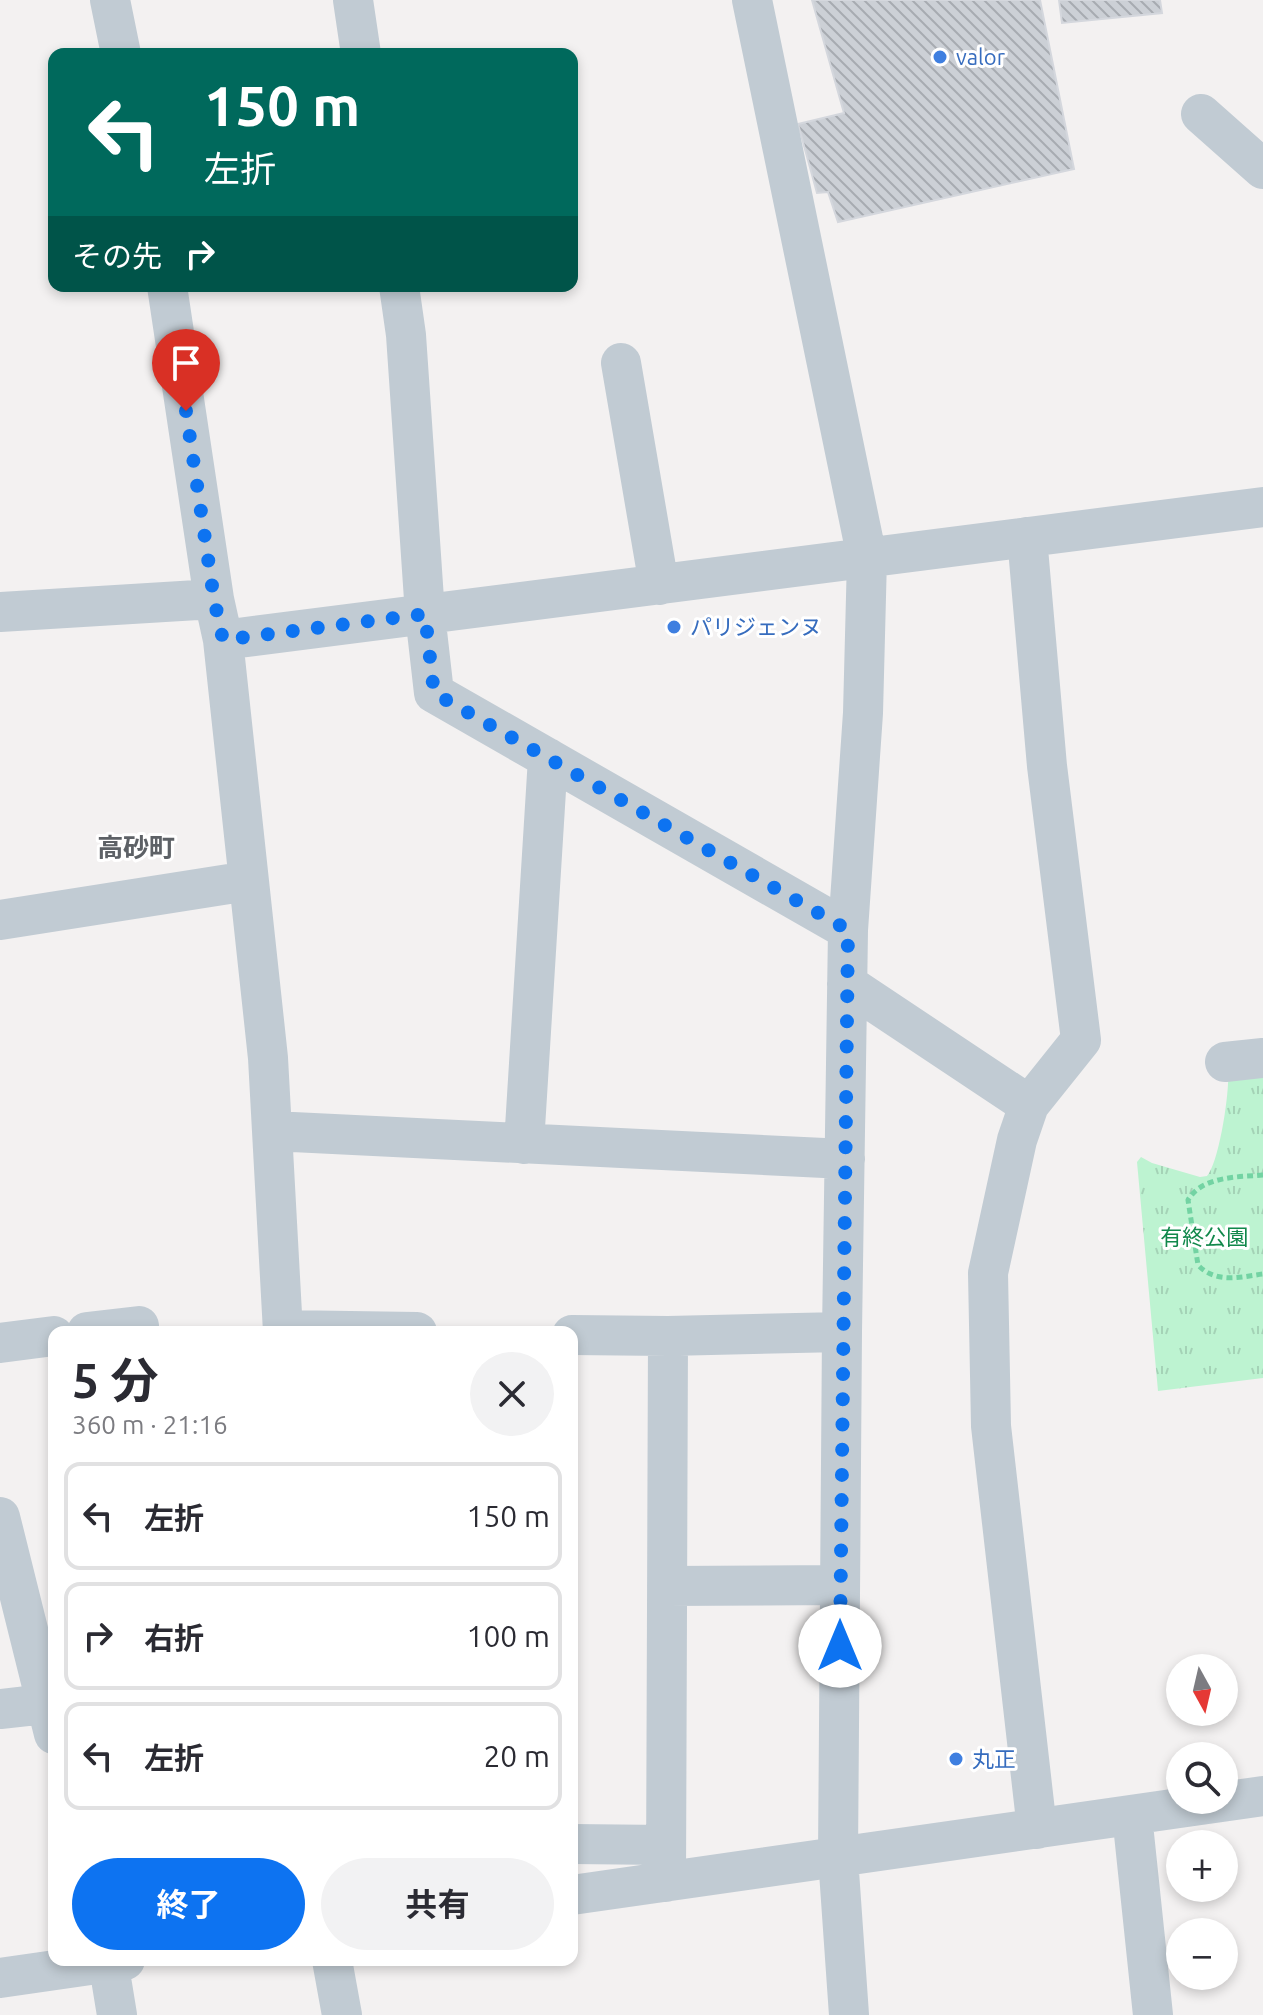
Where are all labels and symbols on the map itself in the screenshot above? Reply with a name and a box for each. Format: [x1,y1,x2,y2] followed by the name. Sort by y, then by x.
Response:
[956,44,1006,69] place label: valor
[931,48,949,66] marker: valor
[152,329,220,411] pin
[690,614,822,639] place label: パリジェンヌ
[665,618,683,636] marker: パリジェンヌ
[97,833,175,862] district label: 高砂町
[1160,1224,1248,1249] park label: 有終公園
[798,1604,882,1688] position arrow
[1166,1654,1238,1726] north arrow
[972,1746,1016,1771] place label: 丸正
[947,1750,965,1768] marker: 丸正

